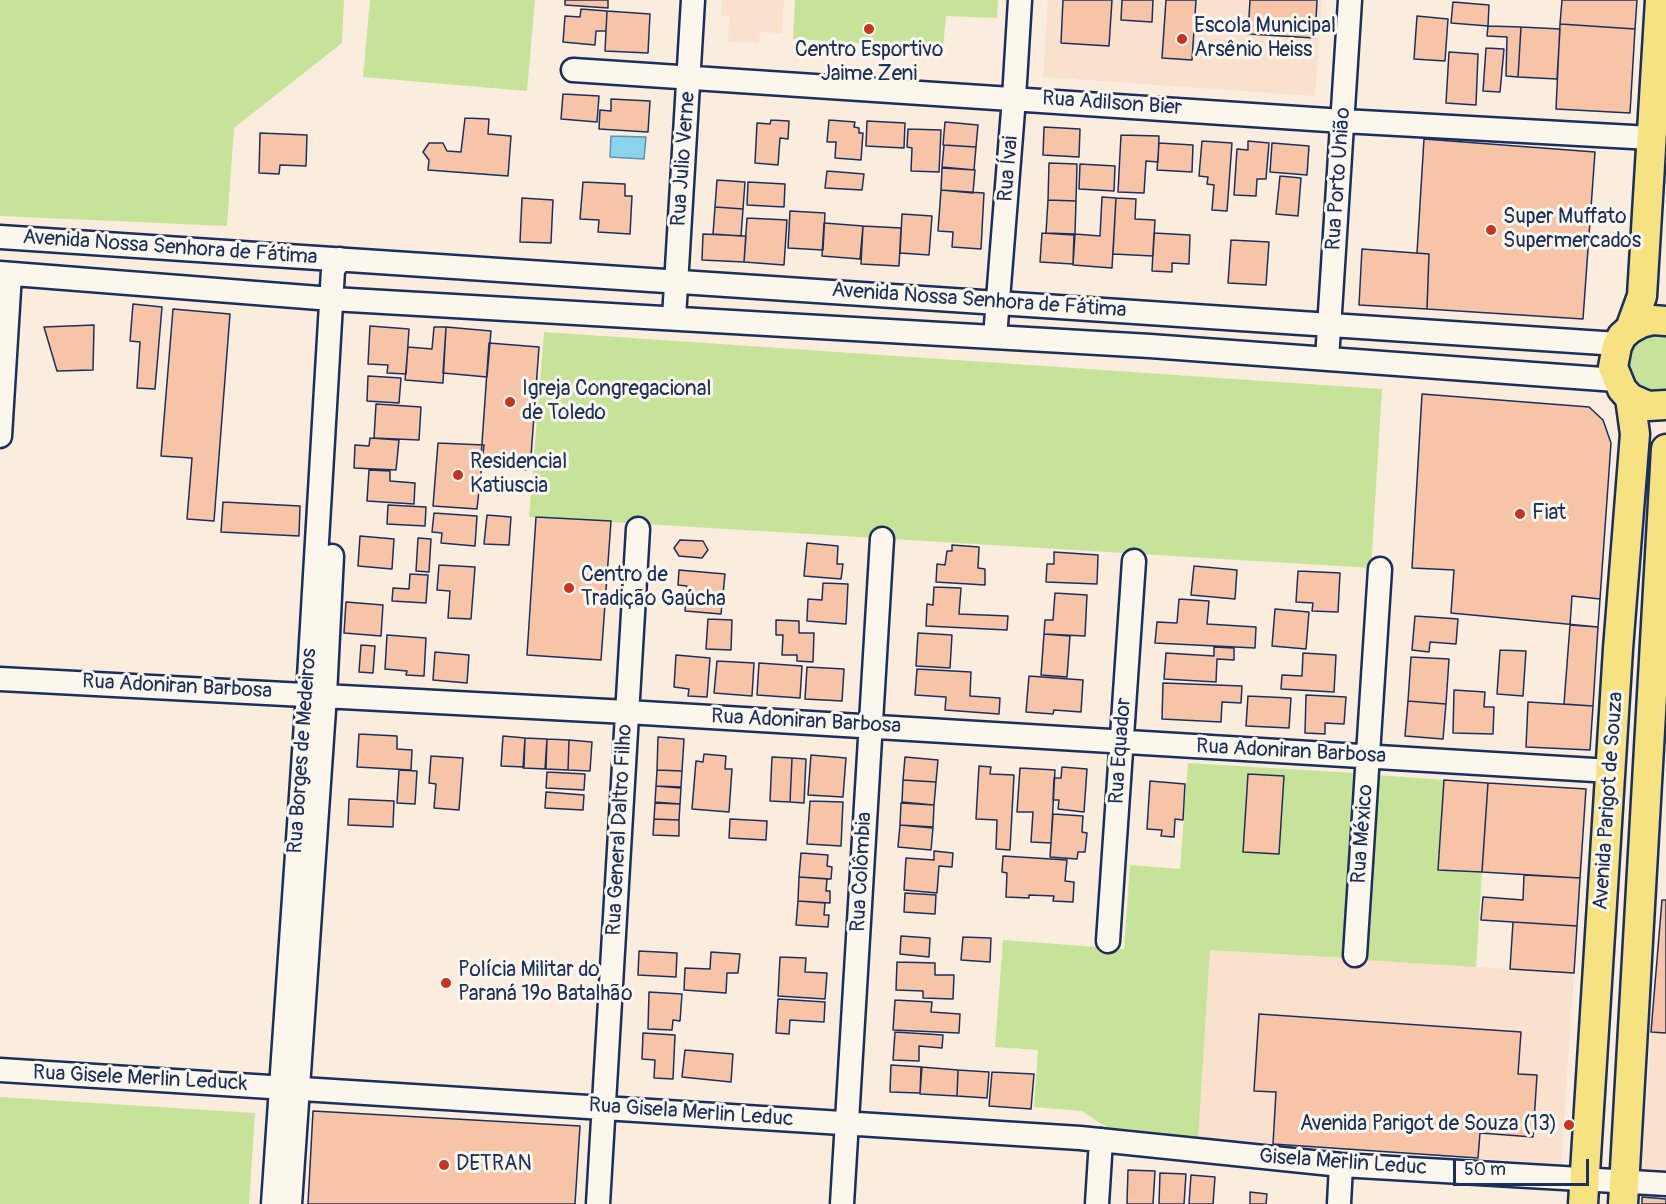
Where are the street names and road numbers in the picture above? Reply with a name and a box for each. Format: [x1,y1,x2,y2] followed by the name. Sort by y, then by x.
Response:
[1041,87,1183,121] street label: Rua Adilson Bier
[667,91,701,227] street label: Rua Julio Verne
[1321,107,1357,251] street label: Rua Porto União
[994,135,1024,203] street label: Rua Ívai
[22,225,318,271] street label: Avenida Nossa Senhora de Fátima
[831,278,1127,324] street label: Avenida Nossa Senhora de Fátima
[283,647,323,855] street label: Rua Borges de Medeiros
[81,669,273,705] street label: Rua Adoniran Barbosa
[1589,691,1629,911] street label: Avenida Parigot de Souza
[1105,697,1137,805] street label: Rua Equador
[710,704,902,740] street label: Rua Adoniran Barbosa
[602,724,638,936] street label: Rua General Daltro Filho
[1195,734,1387,770] street label: Rua Adoniran Barbosa
[1347,783,1379,885] street label: Rua México
[846,811,878,933] street label: Rua Colômbia
[32,1061,248,1097] street label: Rua Gisele Merlin Leduck
[588,1093,794,1133] street label: Rua Gisela Merlin Leduc
[1258,1145,1428,1181] street label: Gisela Merlin Leduc

